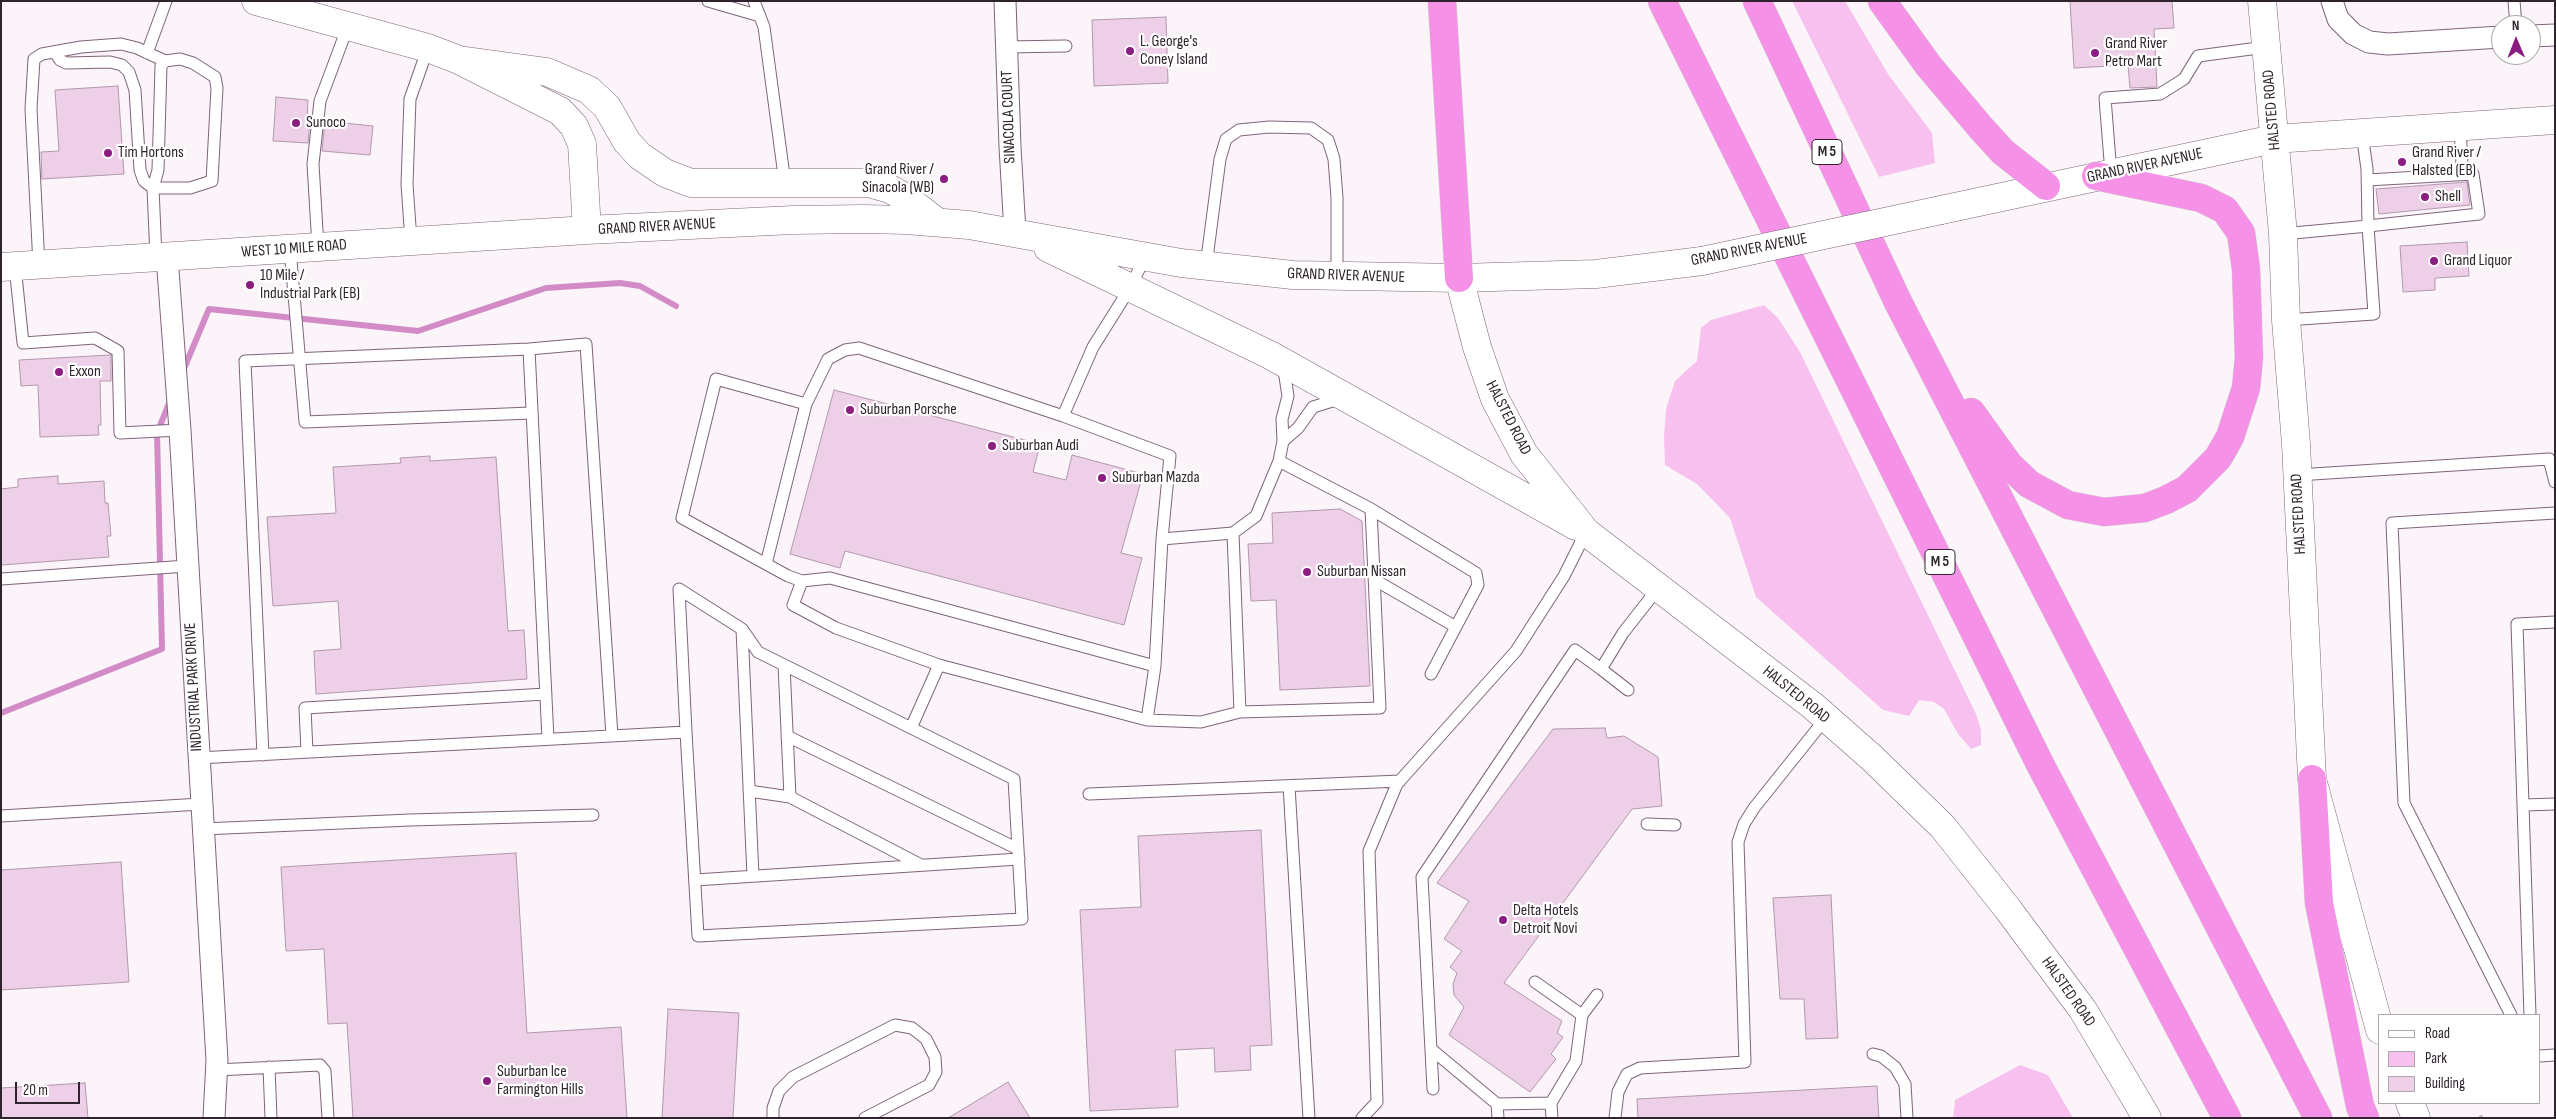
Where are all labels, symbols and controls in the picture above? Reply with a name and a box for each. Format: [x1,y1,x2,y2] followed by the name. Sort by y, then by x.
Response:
[2491,15,2541,65] north arrow
[2512,17,2520,34] text: N
[1140,32,1208,70] place label: L. George's Coney Island
[2105,34,2167,72] place label: Grand River Petro Mart
[1124,45,1136,57] marker: L. George's Coney Island
[2089,47,2101,59] marker: Grand River Petro Mart
[2259,69,2285,151] street label: HALSTED ROAD
[998,70,1020,164] street label: SINACOLA COURT
[306,113,346,133] place label: Sunoco
[290,117,302,129] marker: Sunoco
[1812,140,1842,164] road number: M 5
[118,143,184,163] place label: Tim Hortons
[2412,143,2481,181] place label: Grand River / Halsted (EB)
[2085,144,2205,188] street label: GRAND RIVER AVENUE
[102,147,114,159] marker: Tim Hortons
[2396,156,2408,168] marker: Grand River / Halsted (EB)
[862,160,934,198] place label: Grand River / Sinacola (WB)
[938,173,950,185] marker: Grand River / Sinacola (WB)
[2435,187,2461,207] place label: Shell
[2419,191,2431,203] marker: Shell
[598,214,716,240] street label: GRAND RIVER AVENUE
[1689,229,1809,271] street label: GRAND RIVER AVENUE
[241,236,347,262] street label: WEST 10 MILE ROAD
[2444,251,2512,271] place label: Grand Liquor
[2428,255,2440,267] marker: Grand Liquor
[1287,264,1405,288] street label: GRAND RIVER AVENUE
[260,266,360,304] place label: 10 Mile / Industrial Park (EB)
[244,279,256,291] marker: 10 Mile / Industrial Park (EB)
[69,362,101,382] place label: Exxon
[53,366,65,378] marker: Exxon
[1481,378,1535,458] street label: HALSTED ROAD
[860,400,957,420] place label: Suburban Porsche
[844,404,856,416] marker: Suburban Porsche
[1002,436,1079,456] place label: Suburban Audi
[986,440,998,452] marker: Suburban Audi
[1112,468,1200,488] place label: Suburban Mazda
[1096,472,1108,484] marker: Suburban Mazda
[2287,473,2311,555] street label: HALSTED ROAD
[1925,550,1955,574] road number: M 5
[1317,562,1406,582] place label: Suburban Nissan
[1301,566,1313,578] marker: Suburban Nissan
[181,622,207,752] street label: INDUSTRIAL PARK DRIVE
[1759,662,1833,728] street label: HALSTED ROAD
[1513,901,1578,939] place label: Delta Hotels Detroit Novi
[1497,914,1509,926] marker: Delta Hotels Detroit Novi
[2037,953,2099,1031] street label: HALSTED ROAD
[2378,1014,2541,1104] legend
[2425,1024,2450,1043] text: Road
[2425,1049,2447,1068] text: Park
[497,1062,584,1100] place label: Suburban Ice Farmington Hills
[18,1072,82,1104] scale bar
[2425,1074,2465,1093] text: Building
[481,1075,493,1087] marker: Suburban Ice Farmington Hills
[23,1081,48,1100] text: 20 m

